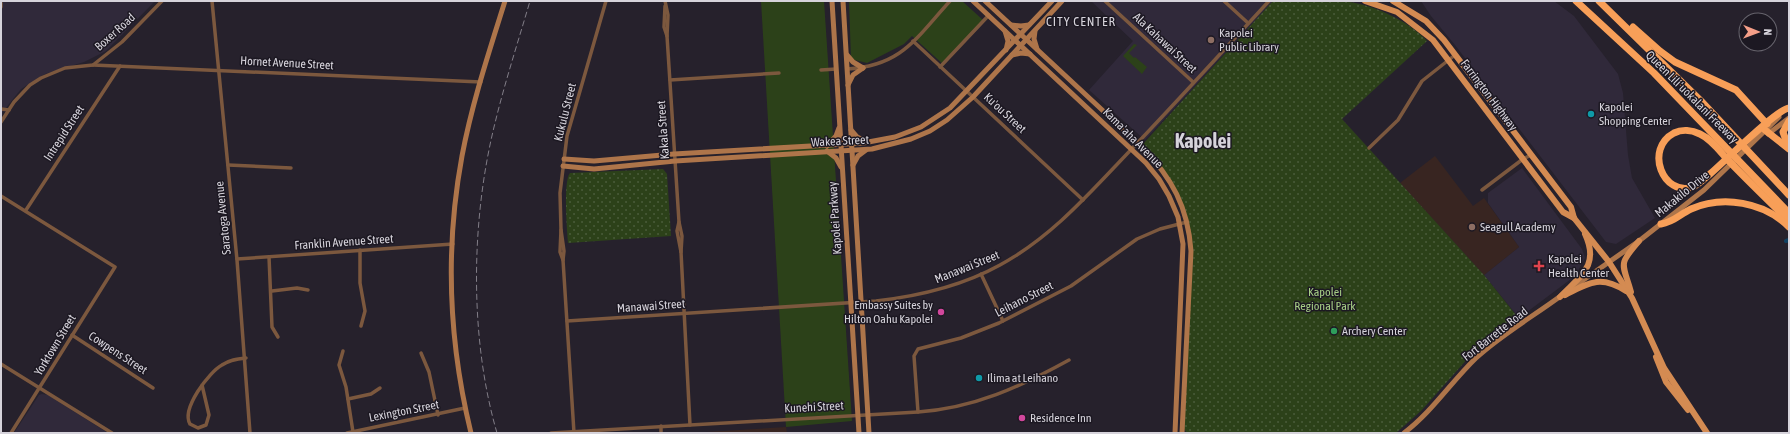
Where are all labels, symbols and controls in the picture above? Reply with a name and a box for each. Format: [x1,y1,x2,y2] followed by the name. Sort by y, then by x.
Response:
[92,10,138,54] street label: Boxer Road
[1130,10,1200,77] street label: Ala Kahawai Street
[1738,12,1778,52] north arrow
[1046,14,1116,29] district label: CITY CENTER
[1219,26,1279,54] place label: Kapolei Public Library
[1762,29,1774,36] text: N
[1206,35,1216,45] marker: Kapolei Public Library
[1643,48,1741,146] street label: Queen Liliʻuokalani Freeway
[240,54,335,72] street label: Hornet Avenue Street
[1458,57,1520,133] street label: Farrington Highway
[551,81,579,143] street label: Kukulu Street
[981,90,1029,136] street label: Ku'ou Street
[654,100,672,160] street label: Kakala Street
[1599,100,1672,128] place label: Kapolei Shopping Center
[41,102,87,163] street label: Intrepid Street
[1100,105,1166,171] street label: Kama'aha Avenue
[1586,109,1596,119] marker: Kapolei Shopping Center
[1175,129,1231,152] district label: Kapolei
[811,132,870,150] street label: Wakea Street
[1652,168,1712,220] street label: Makakilo Drive
[212,181,234,255] street label: Saratoga Avenue
[825,181,845,255] street label: Kapolei Parkway
[1480,220,1556,234] place label: Seagull Academy
[1467,222,1477,232] marker: Seagull Academy
[294,232,394,252] street label: Franklin Avenue Street
[933,248,1002,286] street label: Manawai Street
[1548,252,1610,280] place label: Kapolei Health Center
[1533,260,1545,272] marker: Kapolei Health Center
[992,278,1056,320] street label: Leihano Street
[1294,285,1356,313] park label: Kapolei Regional Park
[616,297,686,315] street label: Manawai Street
[844,298,933,326] place label: Embassy Suites by Hilton Oahu Kapolei
[1459,304,1531,364] street label: Fort Barrette Road
[936,307,946,317] marker: Embassy Suites by Hilton Oahu Kapolei
[31,311,79,378] street label: Yorktown Street
[1342,324,1407,338] place label: Archery Center
[1329,326,1339,336] marker: Archery Center
[86,329,150,377] street label: Cowpens Street
[987,371,1059,385] place label: Ilima at Leihano
[974,373,984,383] marker: Ilima at Leihano
[368,397,441,425] street label: Lexington Street
[784,398,845,416] street label: Kunehi Street
[1030,411,1092,425] place label: Residence Inn
[1017,413,1027,423] marker: Residence Inn

